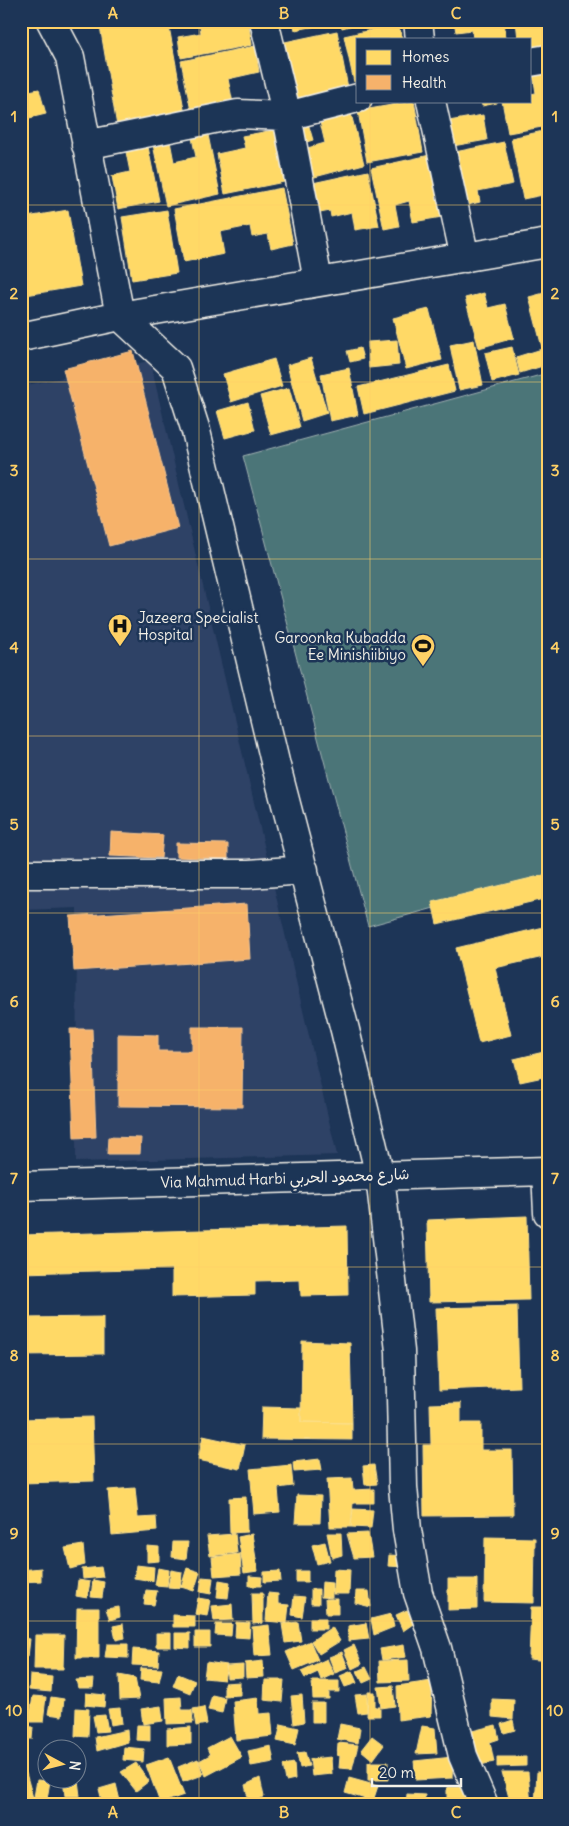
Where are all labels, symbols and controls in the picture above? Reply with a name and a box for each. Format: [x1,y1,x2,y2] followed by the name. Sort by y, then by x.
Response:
[108,3,118,23] text: A
[279,3,290,23] text: B
[451,3,462,23] text: C
[356,38,532,102] legend
[402,47,449,66] text: Homes
[402,73,447,92] text: Health
[11,106,17,126] text: 1
[552,106,558,126] text: 1
[10,283,19,303] text: 2
[551,283,560,303] text: 2
[9,460,19,480] text: 3
[550,460,560,480] text: 3
[138,608,258,644] place label: Jazeera Specialist Hospital
[107,613,133,647] hospital icon: Jazeera Specialist Hospital
[275,628,406,664] place label: Garoonka Kubadda Ee Minishiibiyo
[410,633,436,667] sports icon: Garoonka Kubadda Ee Minishiibiyo
[9,637,19,657] text: 4
[550,637,560,657] text: 4
[9,814,19,834] text: 5
[550,814,560,834] text: 5
[9,991,19,1011] text: 6
[550,991,560,1011] text: 6
[160,1164,410,1196] street label: Via Mahmud Harbi شارع محمود الحربي
[10,1168,18,1188] text: 7
[551,1168,559,1188] text: 7
[9,1345,19,1365] text: 8
[550,1345,560,1365] text: 8
[9,1523,19,1543] text: 9
[550,1523,560,1543] text: 9
[6,1700,22,1720] text: 10
[547,1700,563,1720] text: 10
[38,1738,88,1788] north arrow
[372,1756,460,1788] scale bar
[65,1760,84,1771] text: N
[379,1763,414,1782] text: 20 m
[108,1802,118,1822] text: A
[279,1802,290,1822] text: B
[451,1802,462,1822] text: C

